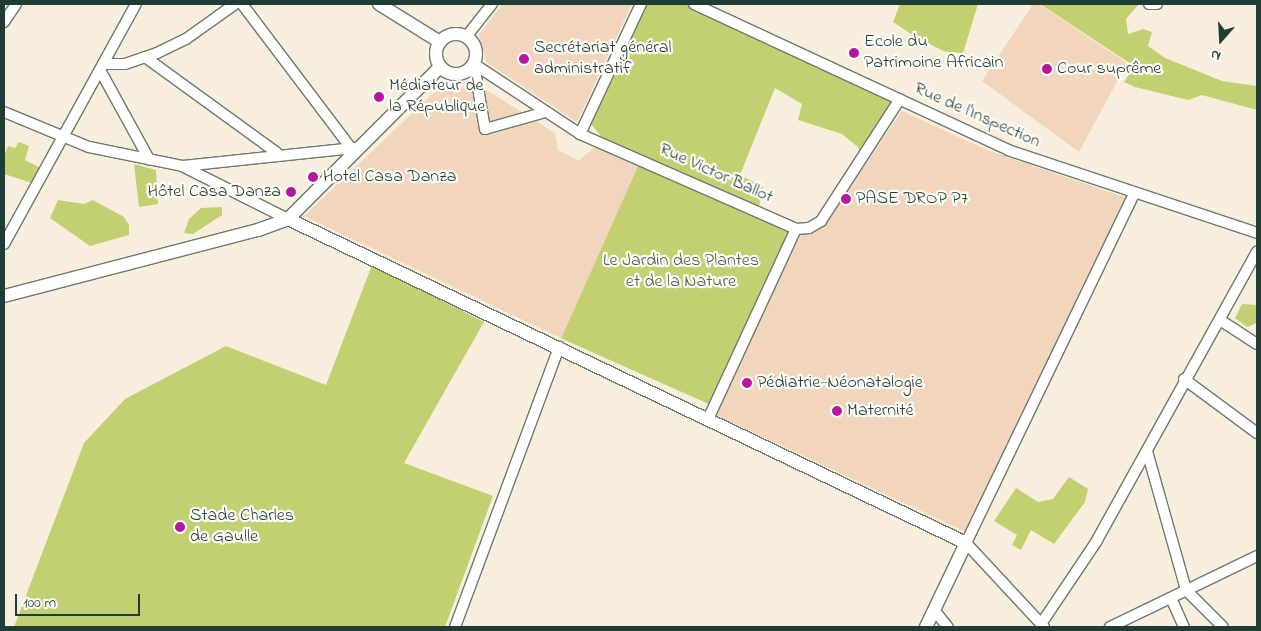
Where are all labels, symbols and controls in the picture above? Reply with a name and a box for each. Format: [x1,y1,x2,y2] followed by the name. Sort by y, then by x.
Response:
[1196,15,1246,65] north arrow
[864,32,1003,74] place label: Ecole du Patrimoine Africain
[534,38,672,80] place label: Secrétariat général administratif
[1208,43,1224,66] text: N
[848,47,860,59] marker: Ecole du Patrimoine Africain
[518,53,530,65] marker: Secrétariat général administratif
[1057,58,1161,80] place label: Cour suprême
[1041,63,1053,75] marker: Cour suprême
[389,76,485,118] place label: Médiateur de la République
[910,78,1044,154] street label: Rue de l'Inspection
[373,91,385,103] marker: Médiateur de la République
[656,139,776,209] street label: Rue Victor Ballot
[323,166,457,188] place label: Hotel Casa Danza
[307,171,319,183] marker: Hotel Casa Danza
[147,181,281,203] place label: Hôtel Casa Danza
[285,186,297,198] marker: Hôtel Casa Danza
[856,188,968,210] place label: PASE DROP P7
[840,193,852,205] marker: PASE DROP P7
[603,251,759,294] park label: Le Jardin des Plantes et de la Nature
[757,372,923,394] place label: Pédiatrie-Néonatalogie
[741,377,753,389] marker: Pédiatrie-Néonatalogie
[847,400,914,422] place label: Maternité
[831,405,843,417] marker: Maternité
[190,506,294,548] place label: Stade Charles de Gaulle
[174,521,186,533] marker: Stade Charles de Gaulle
[18,584,142,616] scale bar
[23,592,56,614] text: 100 m

